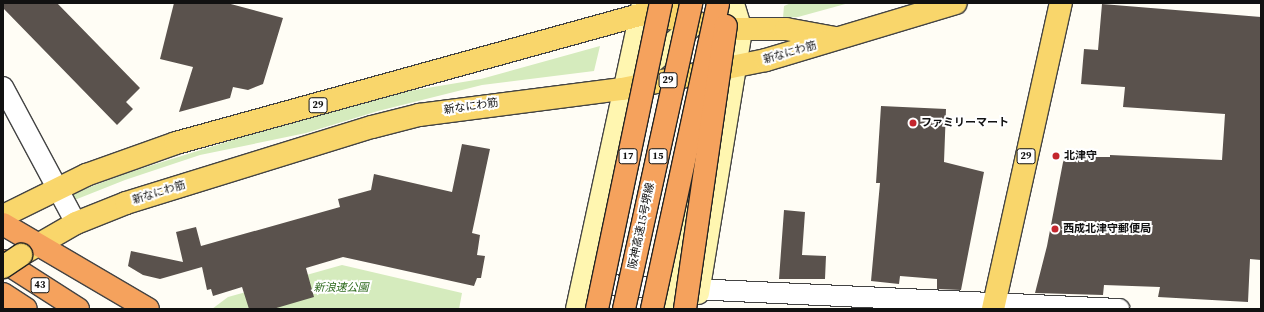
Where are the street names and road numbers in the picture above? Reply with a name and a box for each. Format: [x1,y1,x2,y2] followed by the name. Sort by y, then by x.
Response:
[762,39,818,67] street label: 新なにわ筋
[658,72,678,88] road number: 29
[308,97,328,113] road number: 29
[443,97,499,117] street label: 新なにわ筋
[618,148,638,164] road number: 17
[648,148,668,164] road number: 15
[1016,148,1036,164] road number: 29
[131,179,187,207] street label: 新なにわ筋
[626,182,658,270] street label: 阪神高速15号堺線
[30,277,50,293] road number: 43

